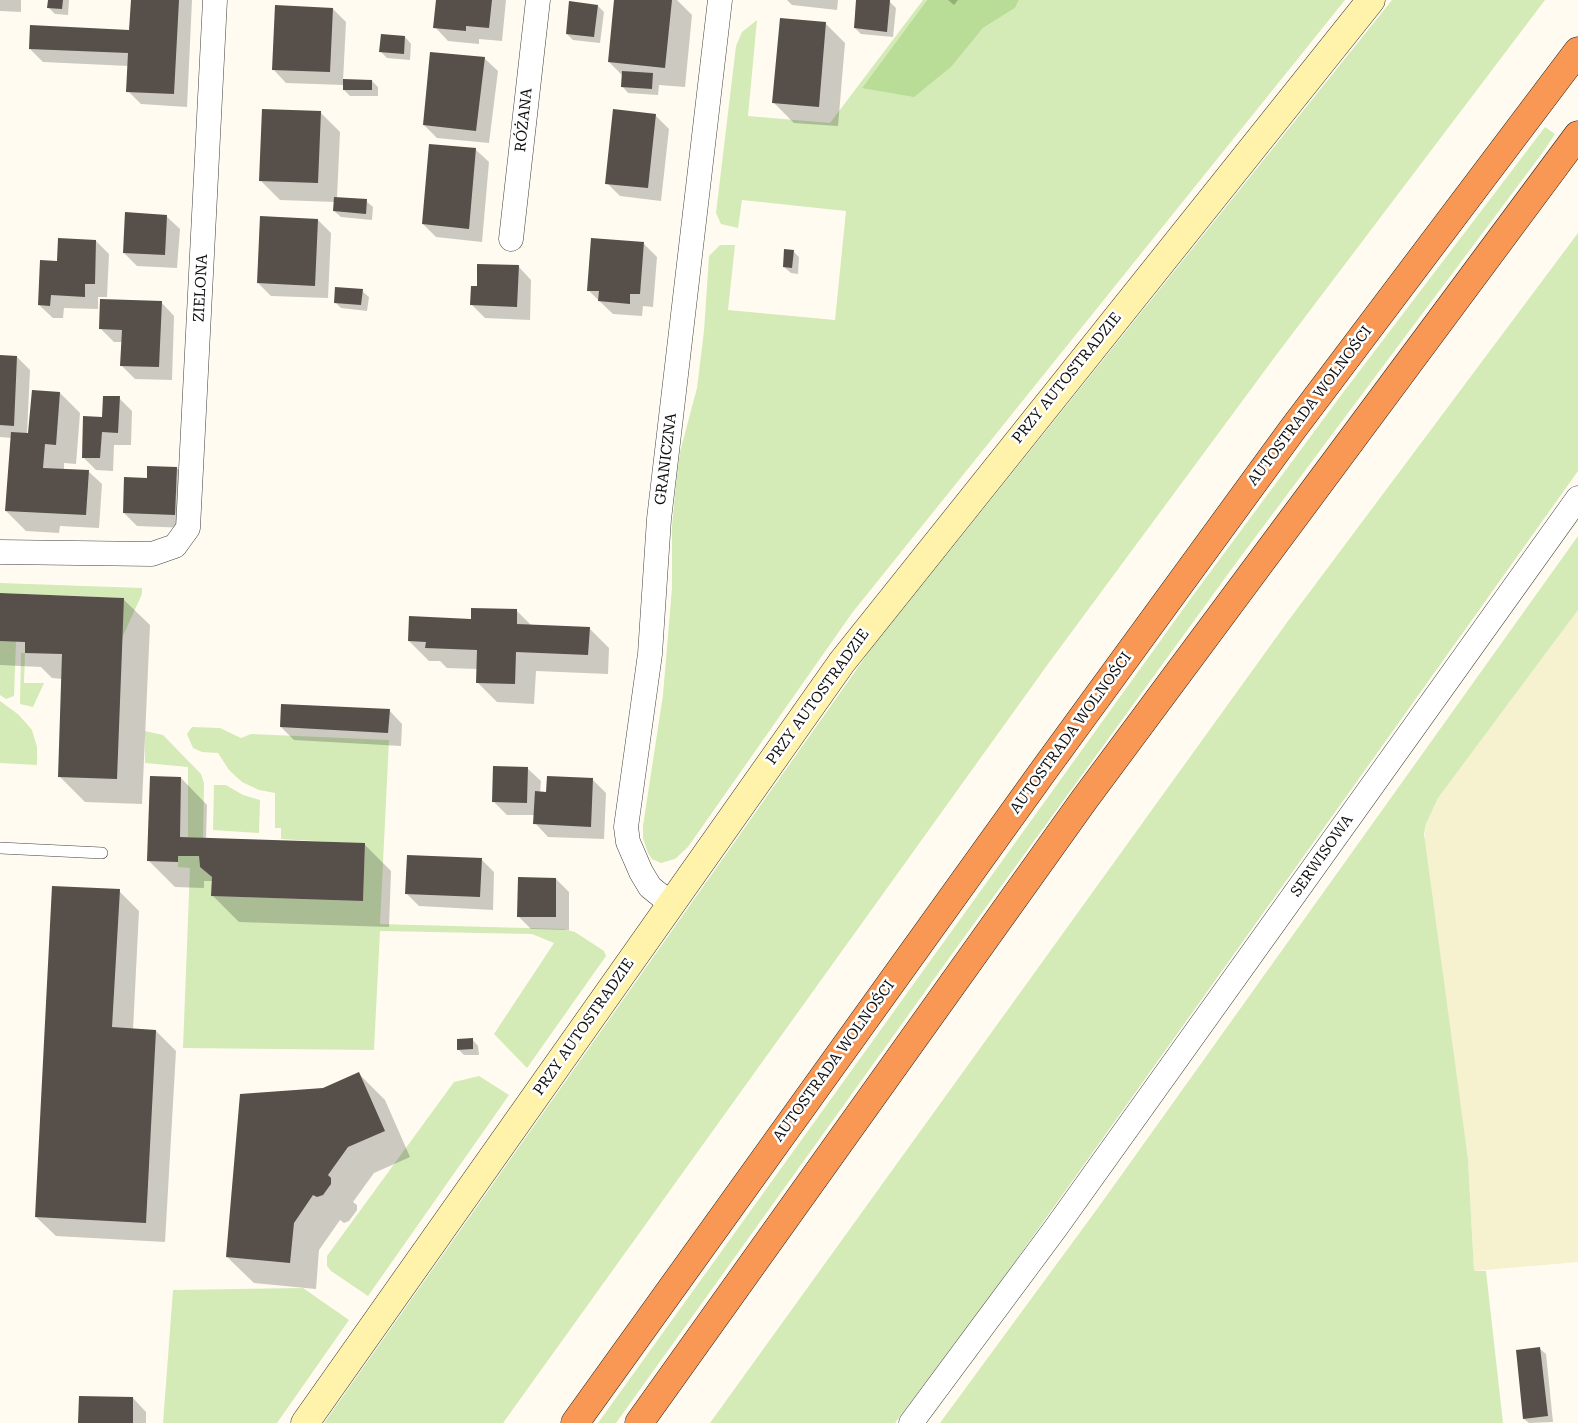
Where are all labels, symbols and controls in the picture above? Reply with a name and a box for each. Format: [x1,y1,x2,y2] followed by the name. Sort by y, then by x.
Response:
[512,87,536,153] street label: RÓŻANA
[190,254,212,322] street label: ZIELONA
[1009,309,1125,447] street label: PRZY AUTOSTRADZIE
[1244,323,1376,489] street label: AUTOSTRADA WOLNOŚCI
[651,412,681,506] street label: GRANICZNA
[763,626,873,768] street label: PRZY AUTOSTRADZIE
[1006,649,1136,817] street label: AUTOSTRADA WOLNOŚCI
[1287,811,1357,901] street label: SERWISOWA
[530,955,638,1099] street label: PRZY AUTOSTRADZIE
[769,977,899,1145] street label: AUTOSTRADA WOLNOŚCI

